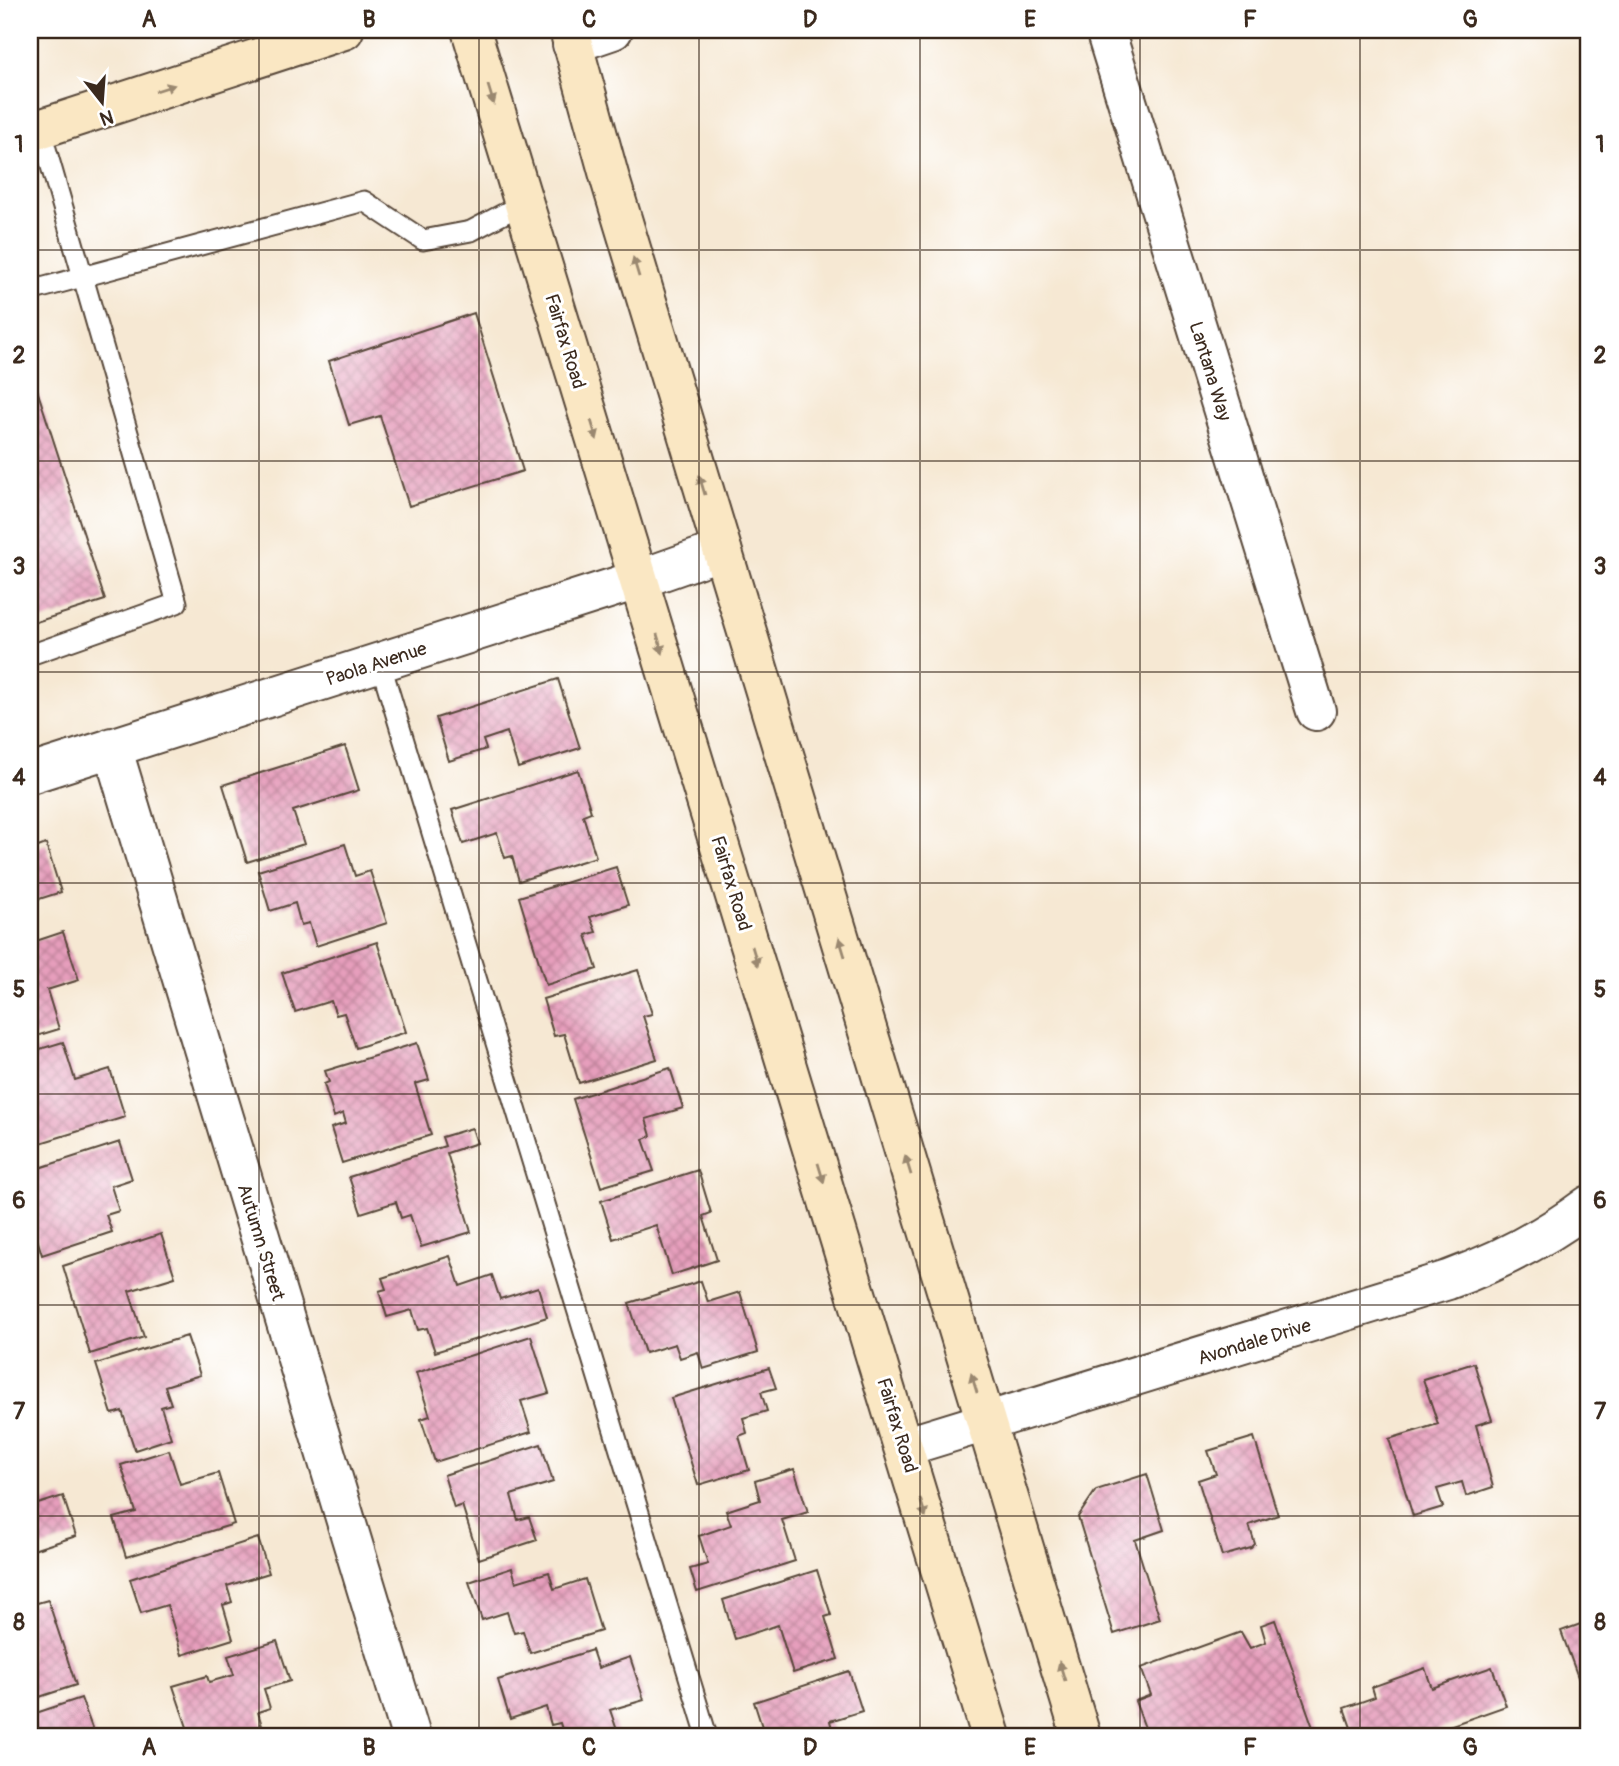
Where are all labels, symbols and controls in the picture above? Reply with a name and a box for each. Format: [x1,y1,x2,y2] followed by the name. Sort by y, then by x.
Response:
[142,5,157,34] text: A
[362,5,376,34] text: B
[582,5,596,34] text: C
[803,5,817,34] text: D
[1024,5,1036,34] text: E
[1243,5,1257,34] text: F
[1462,5,1478,34] text: G
[66,66,136,136] north arrow
[154,82,175,93] one-way arrow
[486,85,496,106] one-way arrow
[97,104,116,131] text: N
[15,130,24,159] text: 1
[1596,130,1605,159] text: 1
[631,256,641,277] one-way arrow
[539,291,591,392] street label: Fairfax Road
[1184,319,1236,424] street label: Lantana Way
[13,341,26,370] text: 2
[1594,341,1607,370] text: 2
[589,419,599,440] one-way arrow
[697,474,707,495] one-way arrow
[13,552,25,581] text: 3
[1594,552,1606,581] text: 3
[655,634,665,655] one-way arrow
[323,636,430,692] street label: Paola Avenue
[12,763,26,792] text: 4
[1593,763,1607,792] text: 4
[705,833,757,934] street label: Fairfax Road
[837,937,847,958] one-way arrow
[750,945,760,966] one-way arrow
[13,975,25,1004] text: 5
[1594,975,1606,1004] text: 5
[903,1154,913,1175] one-way arrow
[817,1163,827,1184] one-way arrow
[232,1181,290,1304] street label: Autumn Street
[12,1186,26,1215] text: 6
[1593,1186,1607,1215] text: 6
[1195,1313,1314,1371] street label: Avondale Drive
[969,1372,979,1393] one-way arrow
[871,1375,923,1476] street label: Fairfax Road
[13,1397,26,1426] text: 7
[1594,1397,1607,1426] text: 7
[918,1498,929,1519] one-way arrow
[13,1608,25,1637] text: 8
[1594,1608,1606,1637] text: 8
[1056,1660,1066,1681] one-way arrow
[142,1733,157,1762] text: A
[362,1733,376,1762] text: B
[582,1733,596,1762] text: C
[803,1733,817,1762] text: D
[1024,1733,1036,1762] text: E
[1243,1733,1257,1762] text: F
[1462,1733,1478,1762] text: G

